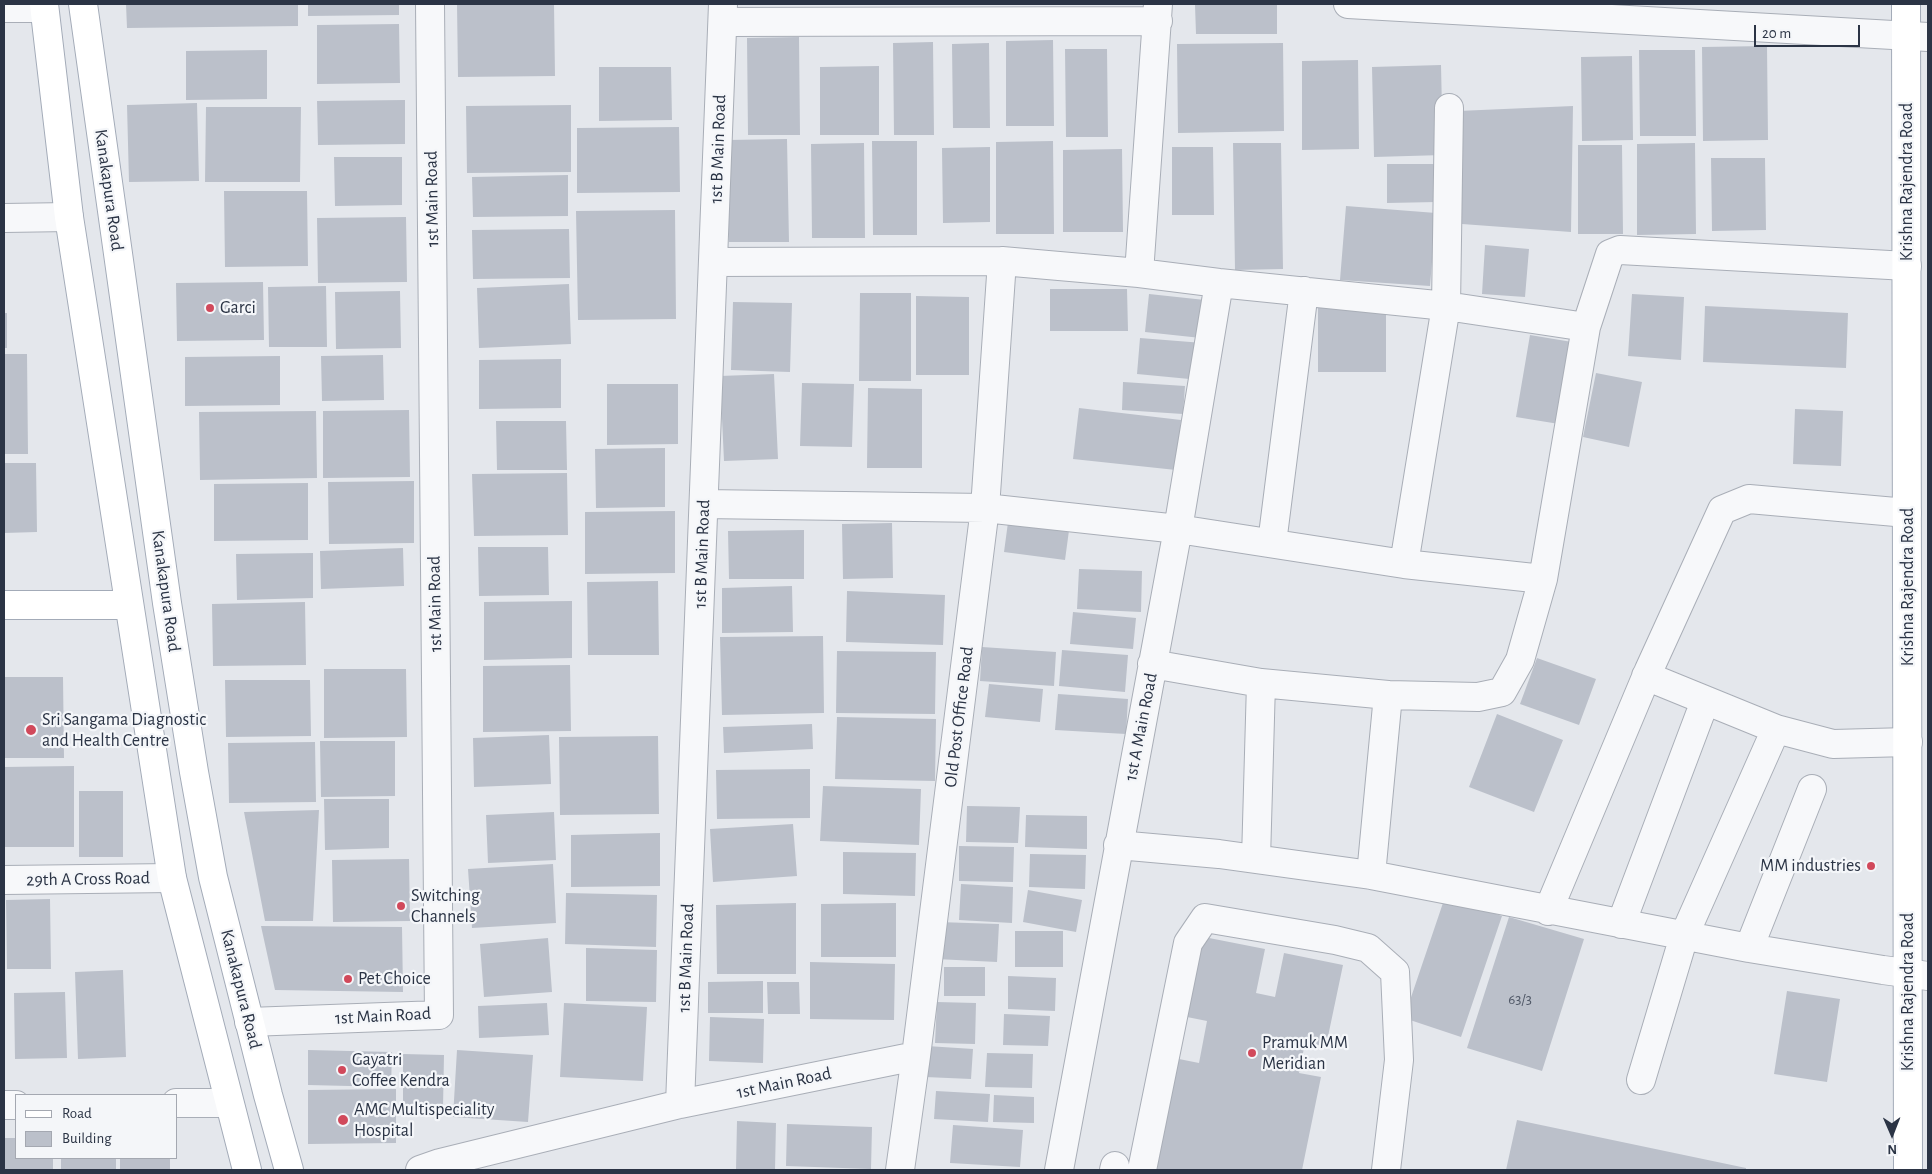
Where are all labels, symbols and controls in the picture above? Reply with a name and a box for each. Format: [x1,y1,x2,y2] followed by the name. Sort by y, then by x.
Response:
[1757,15,1863,47] scale bar
[1762,26,1791,41] text: 20 m
[705,94,731,204] street label: 1st B Main Road
[1896,103,1918,261] street label: Krishna Rajendra Road
[90,128,128,252] street label: Kanakapura Road
[420,151,444,247] street label: 1st Main Road
[220,297,256,319] place label: Garci
[204,302,216,314] marker: Garci
[689,499,715,609] street label: 1st B Main Road
[1897,508,1919,666] street label: Krishna Rajendra Road
[147,529,185,653] street label: Kanakapura Road
[423,556,447,652] street label: 1st Main Road
[940,645,978,789] street label: Old Post Office Road
[1120,671,1162,783] street label: 1st A Main Road
[42,709,206,752] place label: Sri Sangama Diagnostic and Health Centre
[24,723,38,737] marker: Sri Sangama Diagnostic and Health Centre
[1760,855,1861,877] place label: MM industries
[1865,860,1877,872] marker: MM industries
[26,867,150,891] street label: 29th A Cross Road
[411,885,480,928] place label: Switching Channels
[395,900,407,912] marker: Switching Channels
[673,903,699,1013] street label: 1st B Main Road
[1897,913,1919,1071] street label: Krishna Rajendra Road
[216,927,266,1051] street label: Kanakapura Road
[358,968,431,990] place label: Pet Choice
[342,973,354,985] marker: Pet Choice
[1508,990,1532,1008] house number: 63/3
[334,1003,432,1029] street label: 1st Main Road
[1262,1032,1348,1074] place label: Pramuk MM Meridian
[1246,1047,1258,1059] marker: Pramuk MM Meridian
[352,1049,450,1092] place label: Gayatri Coffee Kendra
[735,1062,833,1104] street label: 1st Main Road
[336,1064,348,1076] marker: Gayatri Coffee Kendra
[15,1094,178,1159] legend
[354,1099,494,1142] place label: AMC Multispeciality Hospital
[62,1106,92,1121] text: Road
[1867,1109,1917,1159] north arrow
[336,1113,350,1127] marker: AMC Multispeciality Hospital
[62,1131,112,1146] text: Building
[1887,1142,1897,1156] text: N

